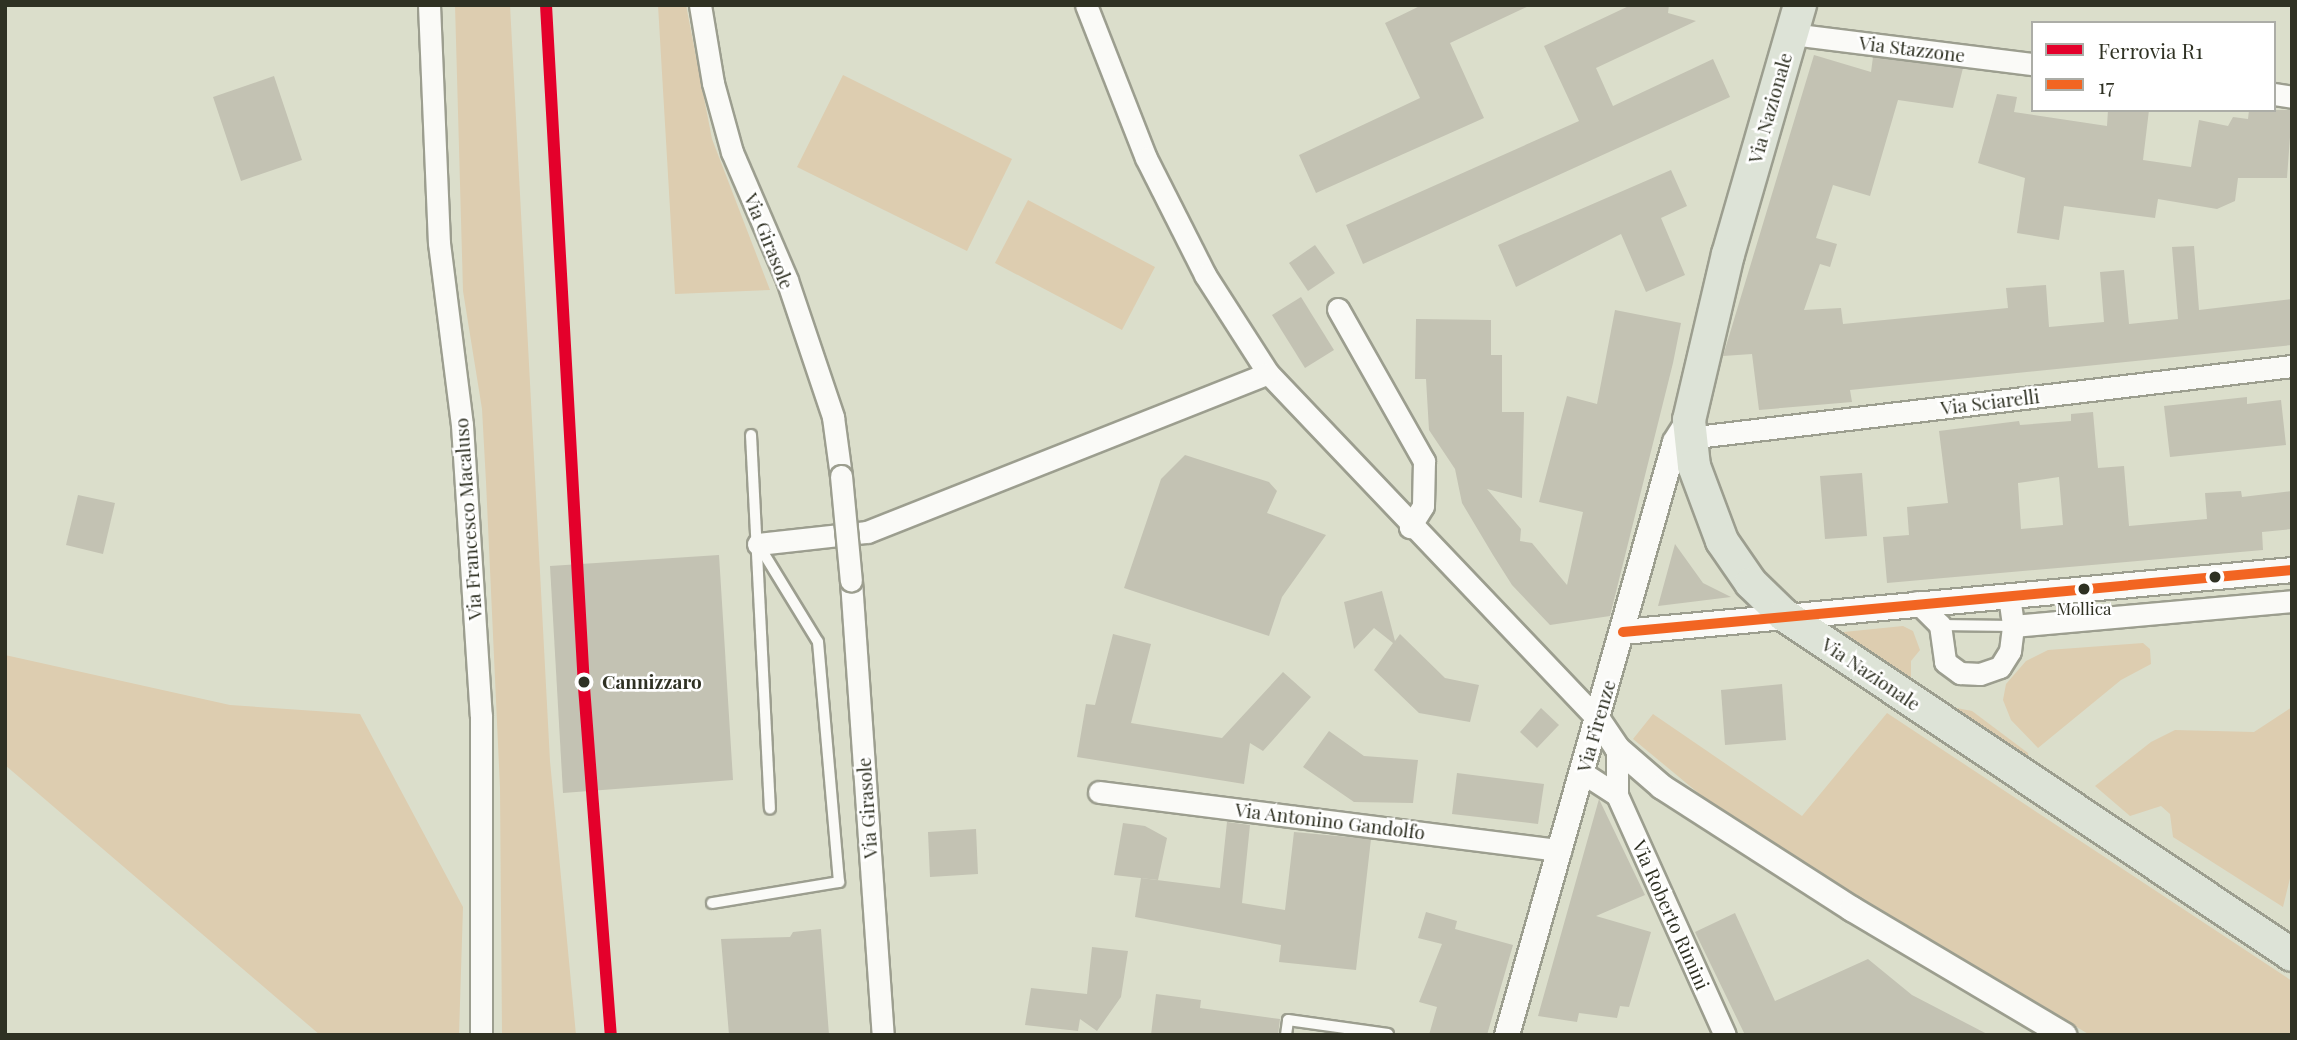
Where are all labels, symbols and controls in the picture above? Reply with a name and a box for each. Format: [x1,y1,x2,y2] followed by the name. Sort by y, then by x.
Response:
[2031,21,2276,112] legend
[1857,31,1967,67] street label: Via Stazzone
[2098,36,2203,64] text: Ferrovia R1
[1743,50,1797,166] street label: Via Nazionale
[2098,71,2114,99] text: 17
[739,190,799,292] street label: Via Girasole
[1939,385,2041,419] street label: Via Sciarelli
[450,417,486,621] street label: Via Francesco Macaluso
[2208,570,2222,584] unlabelled marker
[2077,582,2091,596] marker: Mollica
[2056,599,2112,619] place label: Mollica
[1817,633,1925,715] street label: Via Nazionale
[572,670,596,694] marker: Cannizzaro
[602,671,702,693] place label: Cannizzaro
[1572,677,1620,775] street label: Via Firenze
[852,757,882,859] street label: Via Girasole
[1233,798,1427,844] street label: Via Antonino Gandolfo
[1628,836,1714,994] street label: Via Roberto Rimini

